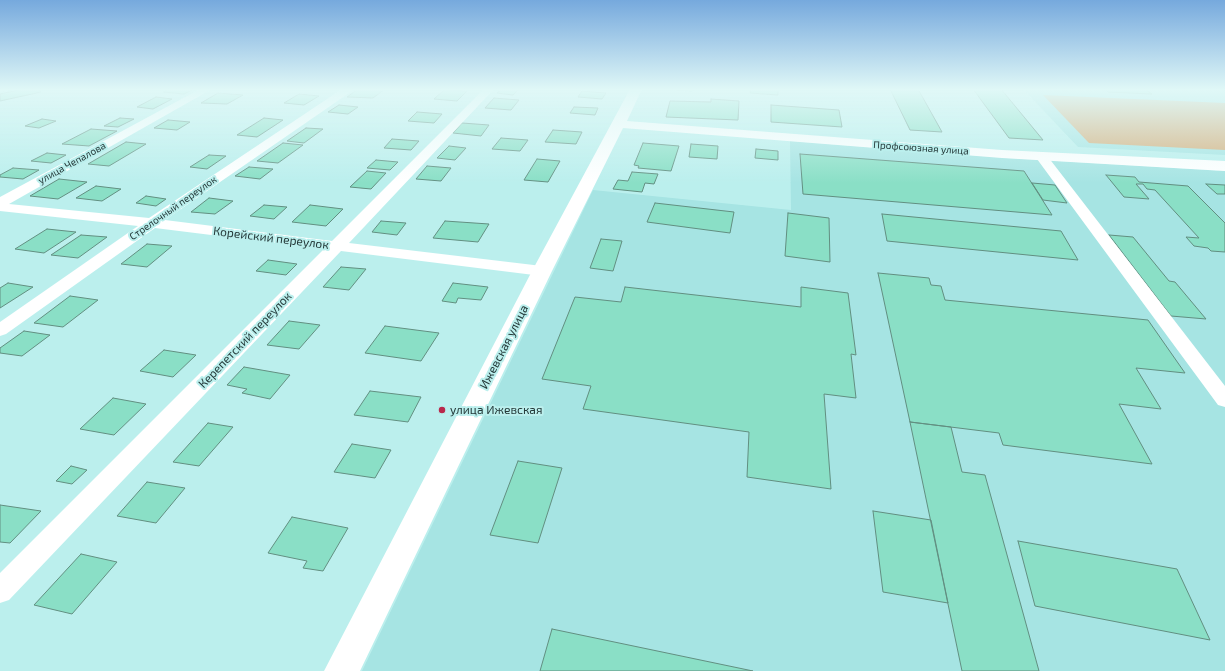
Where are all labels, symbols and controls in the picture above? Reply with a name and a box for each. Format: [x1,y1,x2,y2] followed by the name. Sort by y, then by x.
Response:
[36,139,108,187] street label: улица Чепалова
[873,139,969,157] street label: Профсоюзная улица
[127,173,219,243] street label: Стрелочный переулок
[212,224,330,252] street label: Корейский переулок
[195,289,295,391] street label: Керепетский переулок
[477,303,531,391] street label: Ижевская улица
[450,403,542,417] place label: улица Ижевская
[437,405,447,415] marker: улица Ижевская

